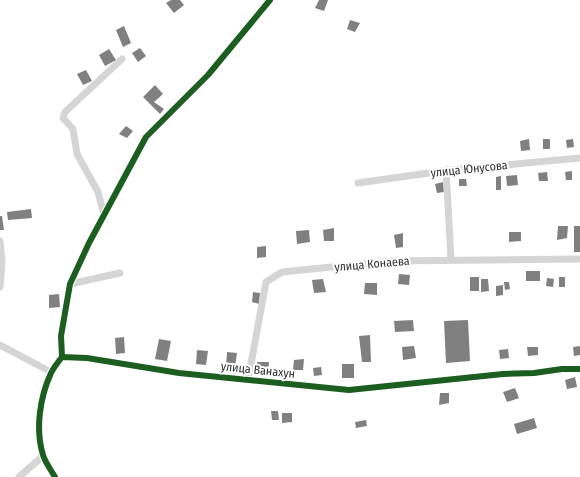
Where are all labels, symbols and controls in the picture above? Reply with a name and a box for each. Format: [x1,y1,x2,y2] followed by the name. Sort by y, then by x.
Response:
[430,158,508,180] street label: улица Юнусова
[334,254,410,274] street label: улица Конаева
[220,359,296,381] street label: улица Ванахун

